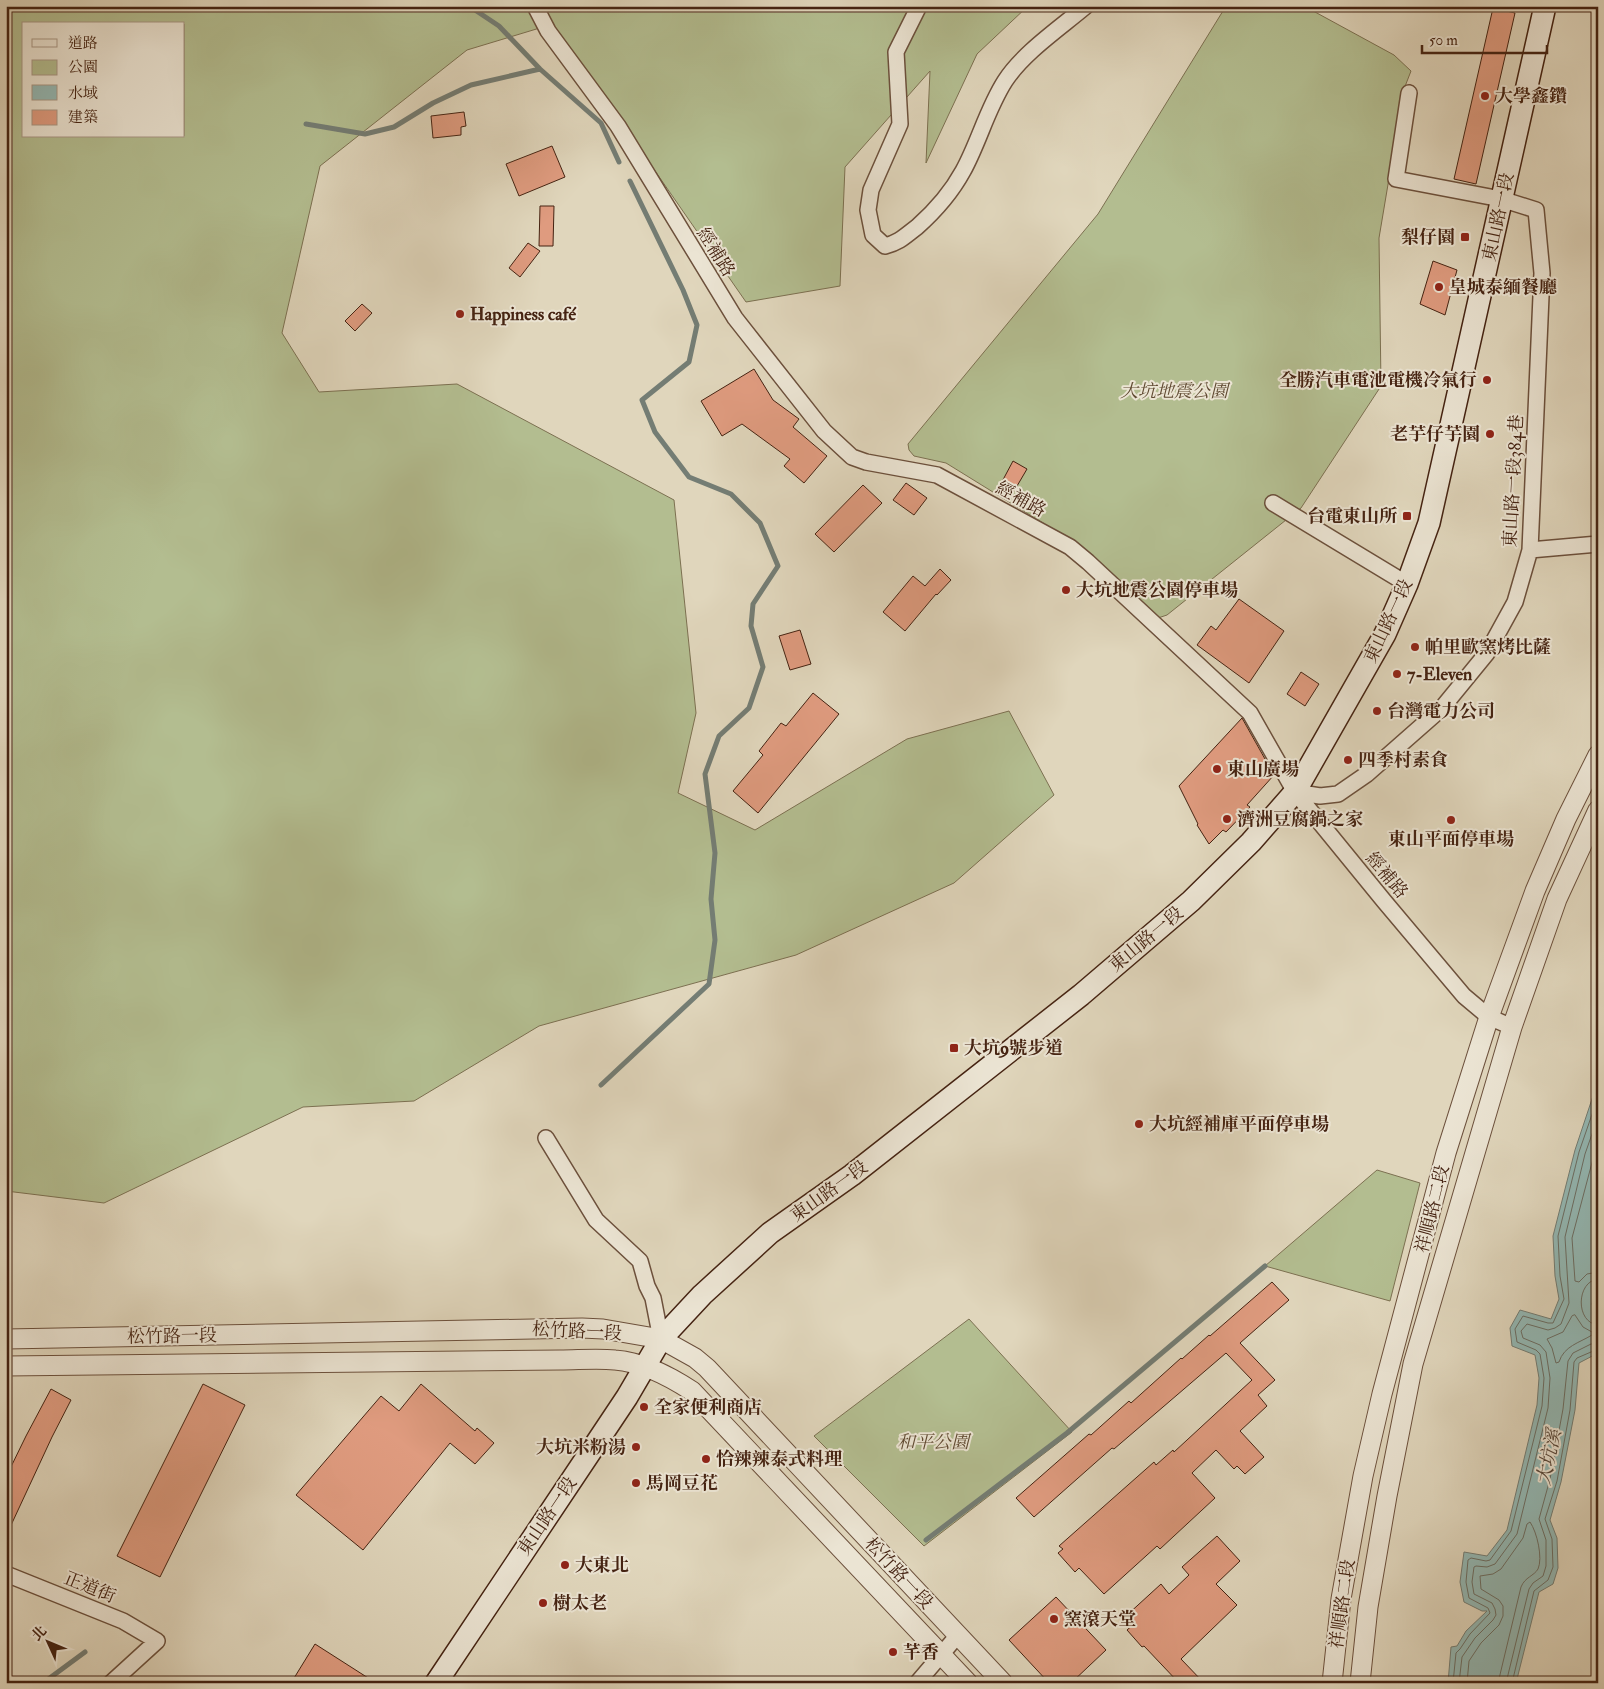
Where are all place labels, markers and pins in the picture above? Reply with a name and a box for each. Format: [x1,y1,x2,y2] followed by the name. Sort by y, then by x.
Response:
[1495,85,1567,108] place label: 大學鑫鑽
[1479,90,1491,102] marker: 大學鑫鑽
[1401,226,1455,249] place label: 梨仔園
[1459,231,1471,243] marker: 梨仔園
[1449,276,1557,299] place label: 皇城泰緬餐廳
[1433,281,1445,293] marker: 皇城泰緬餐廳
[470,303,576,326] place label: Happiness café
[454,308,466,320] marker: Happiness café
[1279,369,1477,392] place label: 全勝汽車電池電機冷氣行
[1481,374,1493,386] marker: 全勝汽車電池電機冷氣行
[1390,423,1480,446] place label: 老芋仔芋園
[1484,428,1496,440] marker: 老芋仔芋園
[1307,505,1398,528] place label: 台電東山所
[1401,510,1413,522] marker: 台電東山所
[1076,579,1238,602] place label: 大坑地震公園停車場
[1060,584,1072,596] marker: 大坑地震公園停車場
[1425,636,1551,659] place label: 帕里歐窯烤比薩
[1409,641,1421,653] marker: 帕里歐窯烤比薩
[1407,663,1473,686] place label: 7-Eleven
[1391,668,1403,680] marker: 7-Eleven
[1387,700,1495,723] place label: 台灣電力公司
[1371,705,1383,717] marker: 台灣電力公司
[1358,749,1448,772] place label: 四季村素食
[1342,754,1354,766] marker: 四季村素食
[1227,758,1299,781] place label: 東山廣場
[1211,763,1223,775] marker: 東山廣場
[1237,808,1363,831] place label: 濟洲豆腐鍋之家
[1221,813,1233,825] marker: 濟洲豆腐鍋之家
[1445,814,1457,826] marker: 東山平面停車場
[1388,828,1514,851] place label: 東山平面停車場
[964,1037,1063,1060] place label: 大坑9號步道
[948,1042,960,1054] marker: 大坑9號步道
[1149,1113,1329,1136] place label: 大坑經補庫平面停車場
[1133,1118,1145,1130] marker: 大坑經補庫平面停車場
[654,1396,762,1419] place label: 全家便利商店
[638,1401,650,1413] marker: 全家便利商店
[536,1436,626,1459] place label: 大坑米粉湯
[630,1441,642,1453] marker: 大坑米粉湯
[716,1448,843,1471] place label: 恰辣辣泰式料理
[700,1453,712,1465] marker: 恰辣辣泰式料理
[646,1472,718,1495] place label: 馬岡豆花
[630,1477,642,1489] marker: 馬岡豆花
[575,1554,629,1577] place label: 大東北
[559,1559,571,1571] marker: 大東北
[553,1592,607,1615] place label: 樹太老
[537,1597,549,1609] marker: 樹太老
[1064,1608,1136,1631] place label: 窯滾天堂
[1048,1613,1060,1625] marker: 窯滾天堂
[903,1641,939,1664] place label: 芊香
[887,1646,899,1658] marker: 芊香

